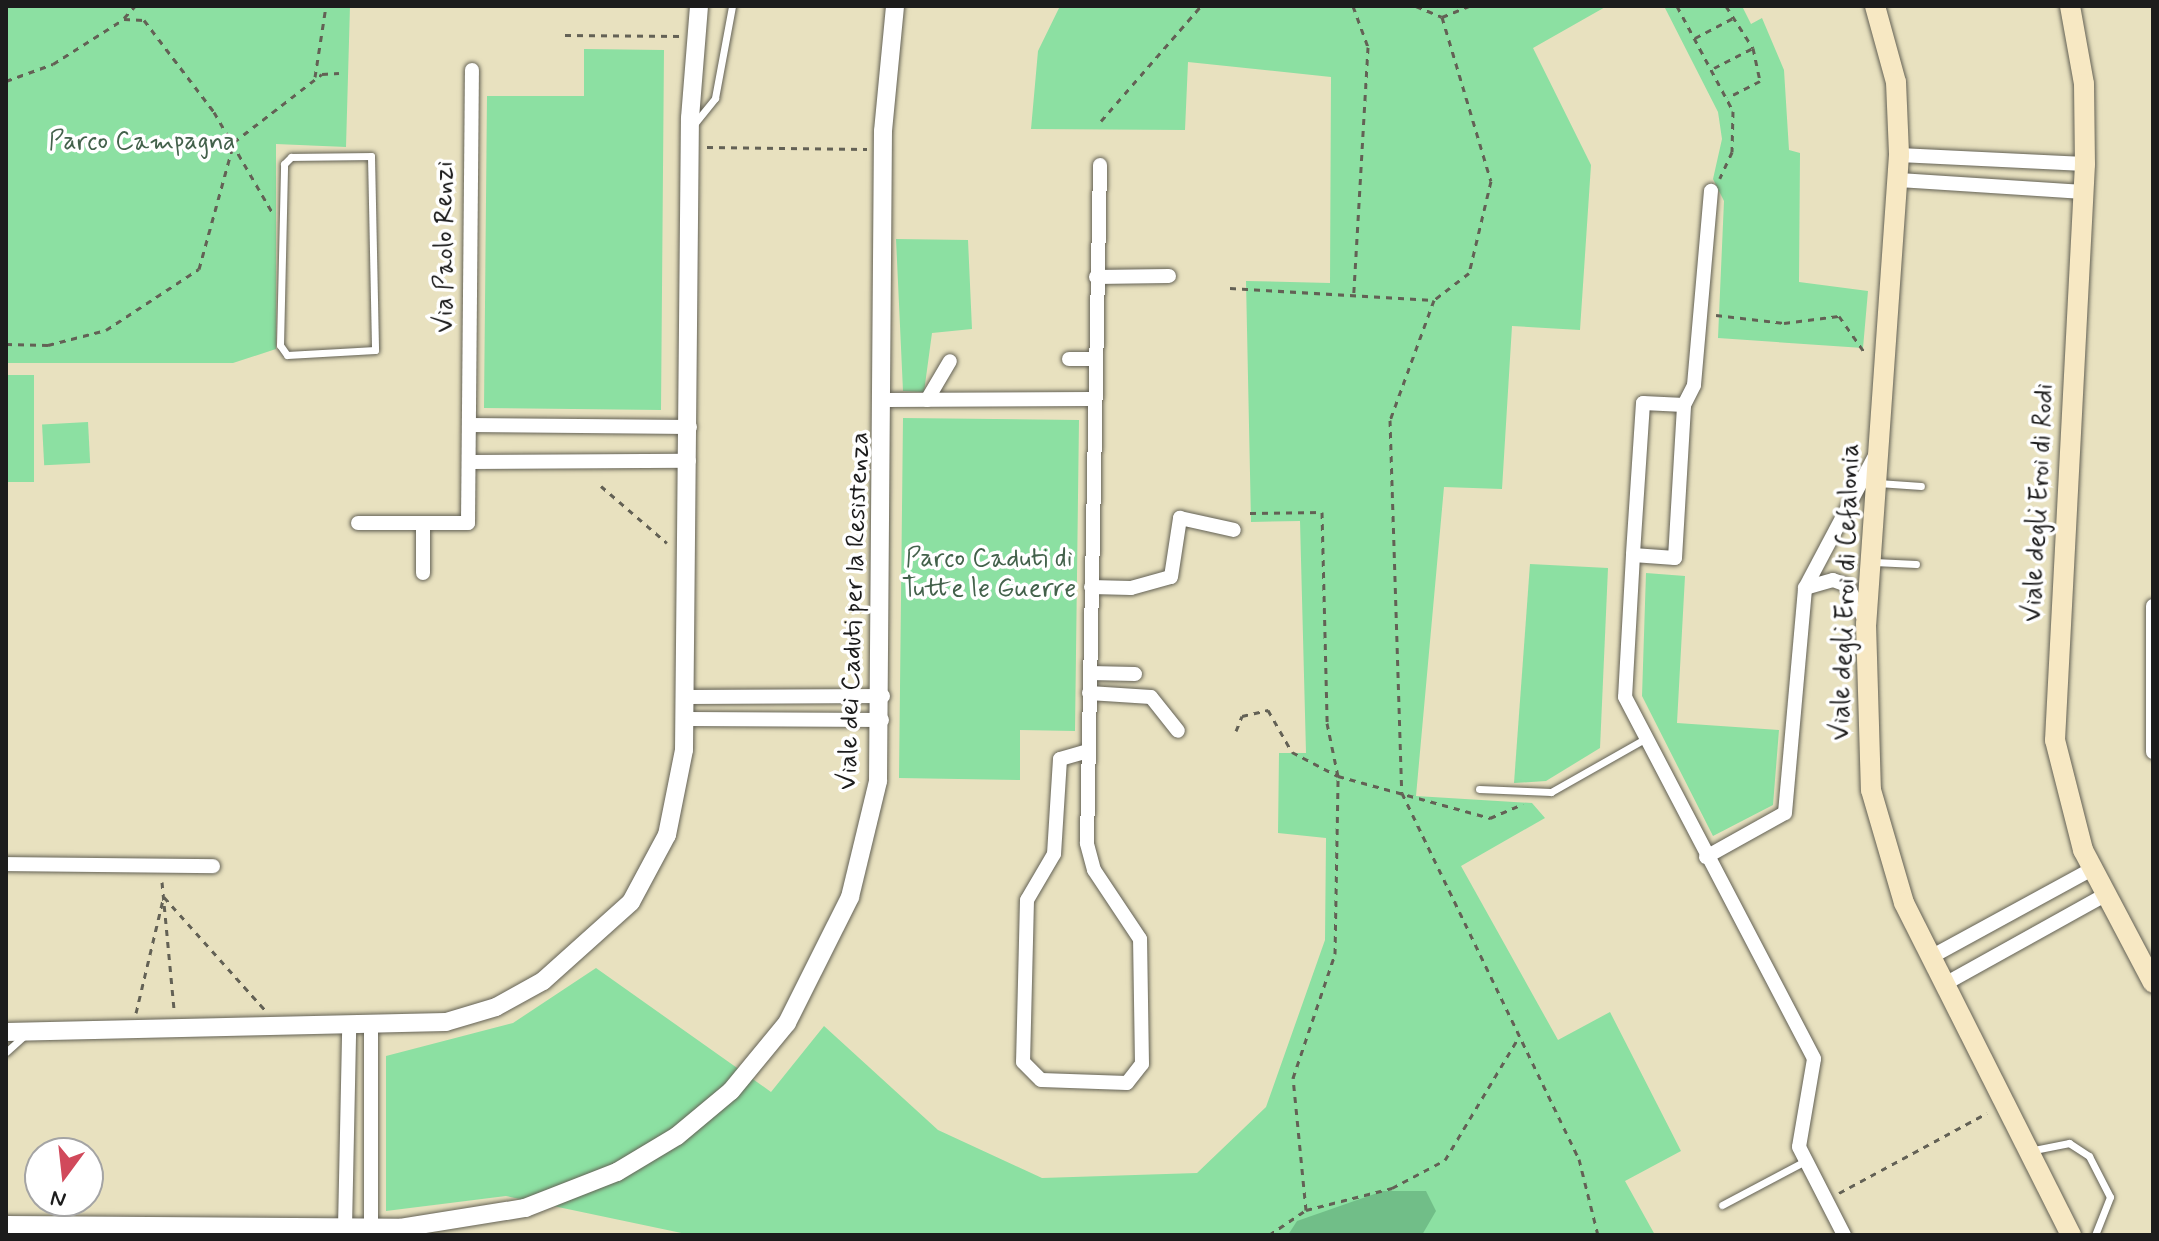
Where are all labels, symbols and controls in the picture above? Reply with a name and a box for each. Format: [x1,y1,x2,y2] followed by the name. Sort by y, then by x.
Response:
[49,127,235,159] park label: Parco Campagna
[430,164,462,330] street label: Via Paolo Renzi
[2018,383,2062,623] street label: Viale degli Eroi di Rodi
[833,431,877,791] street label: Viale dei Caduti per la Resistenza
[1826,443,1868,741] street label: Viale degli Eroi di Cefalonia
[904,544,1074,606] park label: Parco Caduti di Tutte le Guerre
[24,1137,104,1217] north arrow
[48,1183,69,1214] text: N

